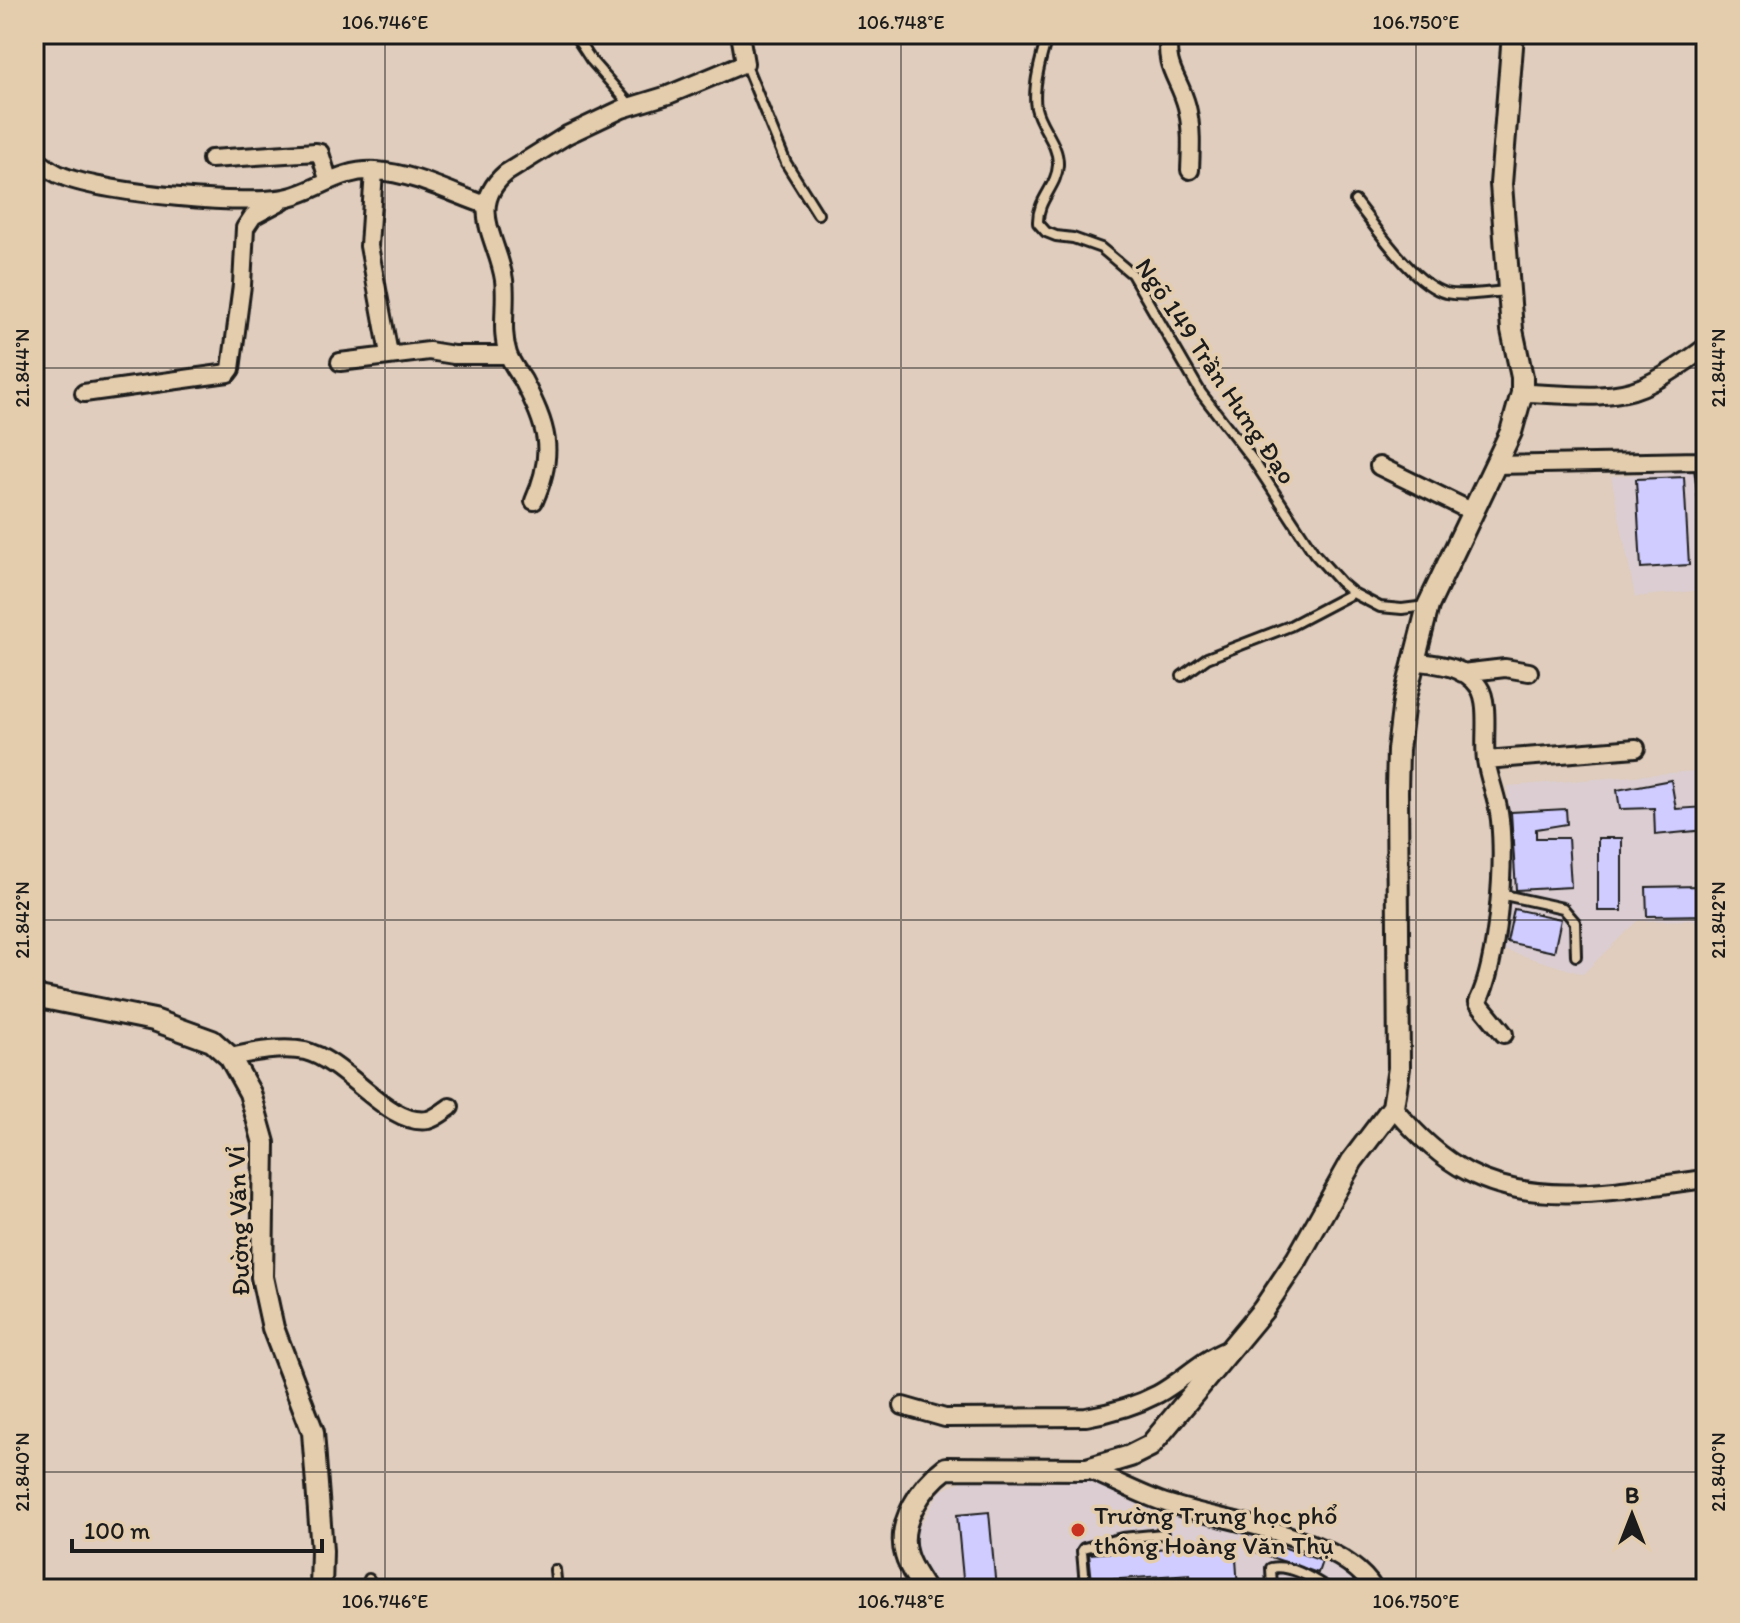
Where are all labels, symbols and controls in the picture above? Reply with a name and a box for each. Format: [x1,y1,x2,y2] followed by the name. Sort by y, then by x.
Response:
[342,10,428,34] text: 106.746°E
[858,10,944,34] text: 106.748°E
[1373,10,1459,34] text: 106.750°E
[1128,252,1304,490] street label: Ngõ 149 Trần Hưng Đạo
[10,328,34,408] text: 21.844°N
[1706,328,1730,408] text: 21.844°N
[10,881,34,959] text: 21.842°N
[1706,881,1730,959] text: 21.842°N
[219,1145,257,1297] street label: Đường Văn Vỉ
[10,1432,34,1512] text: 21.840°N
[1706,1432,1730,1512] text: 21.840°N
[1592,1475,1672,1555] north arrow
[1625,1482,1639,1509] text: B
[1094,1499,1338,1561] place label: Trường Trung học phổ thông Hoàng Văn Thụ
[72,1503,322,1553] scale bar
[84,1516,150,1545] text: 100 m
[1069,1521,1087,1539] marker: Trường Trung học phổ thông Hoàng Văn Thụ
[342,1589,428,1613] text: 106.746°E
[858,1589,944,1613] text: 106.748°E
[1373,1589,1459,1613] text: 106.750°E

